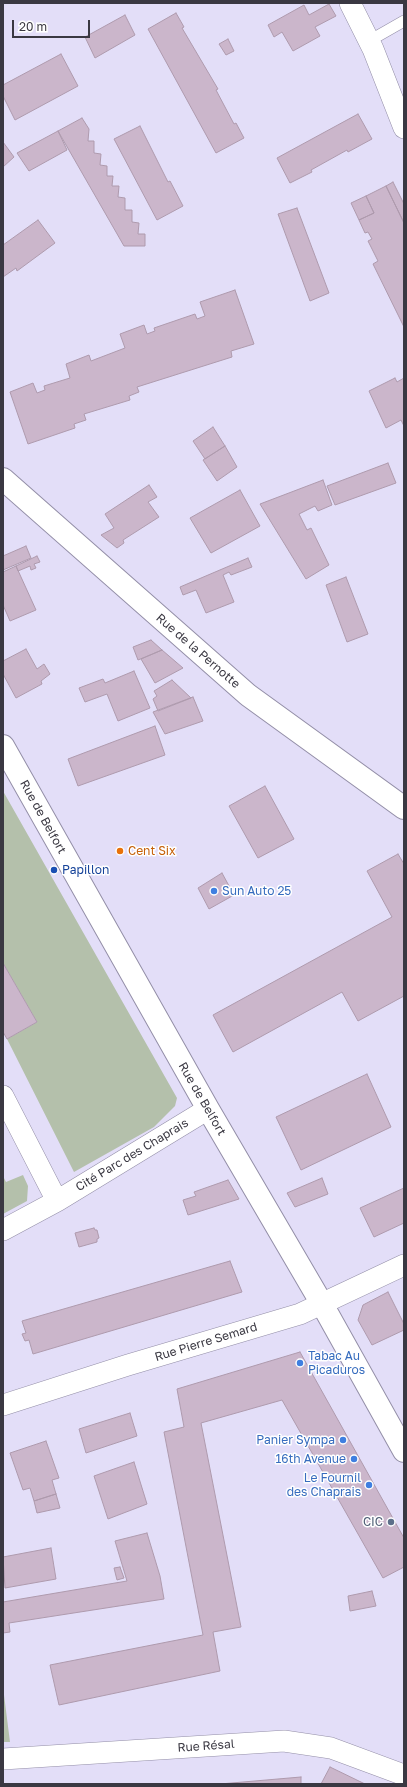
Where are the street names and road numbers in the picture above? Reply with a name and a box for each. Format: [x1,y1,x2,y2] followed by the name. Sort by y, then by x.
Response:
[153,611,243,691] street label: Rue de la Pernotte
[17,778,69,856] street label: Rue de Belfort
[175,1060,229,1138] street label: Rue de Belfort
[73,1116,191,1194] street label: Cité Parc des Chaprais
[153,1320,259,1364] street label: Rue Pierre Semard
[177,1737,235,1755] street label: Rue Résal

